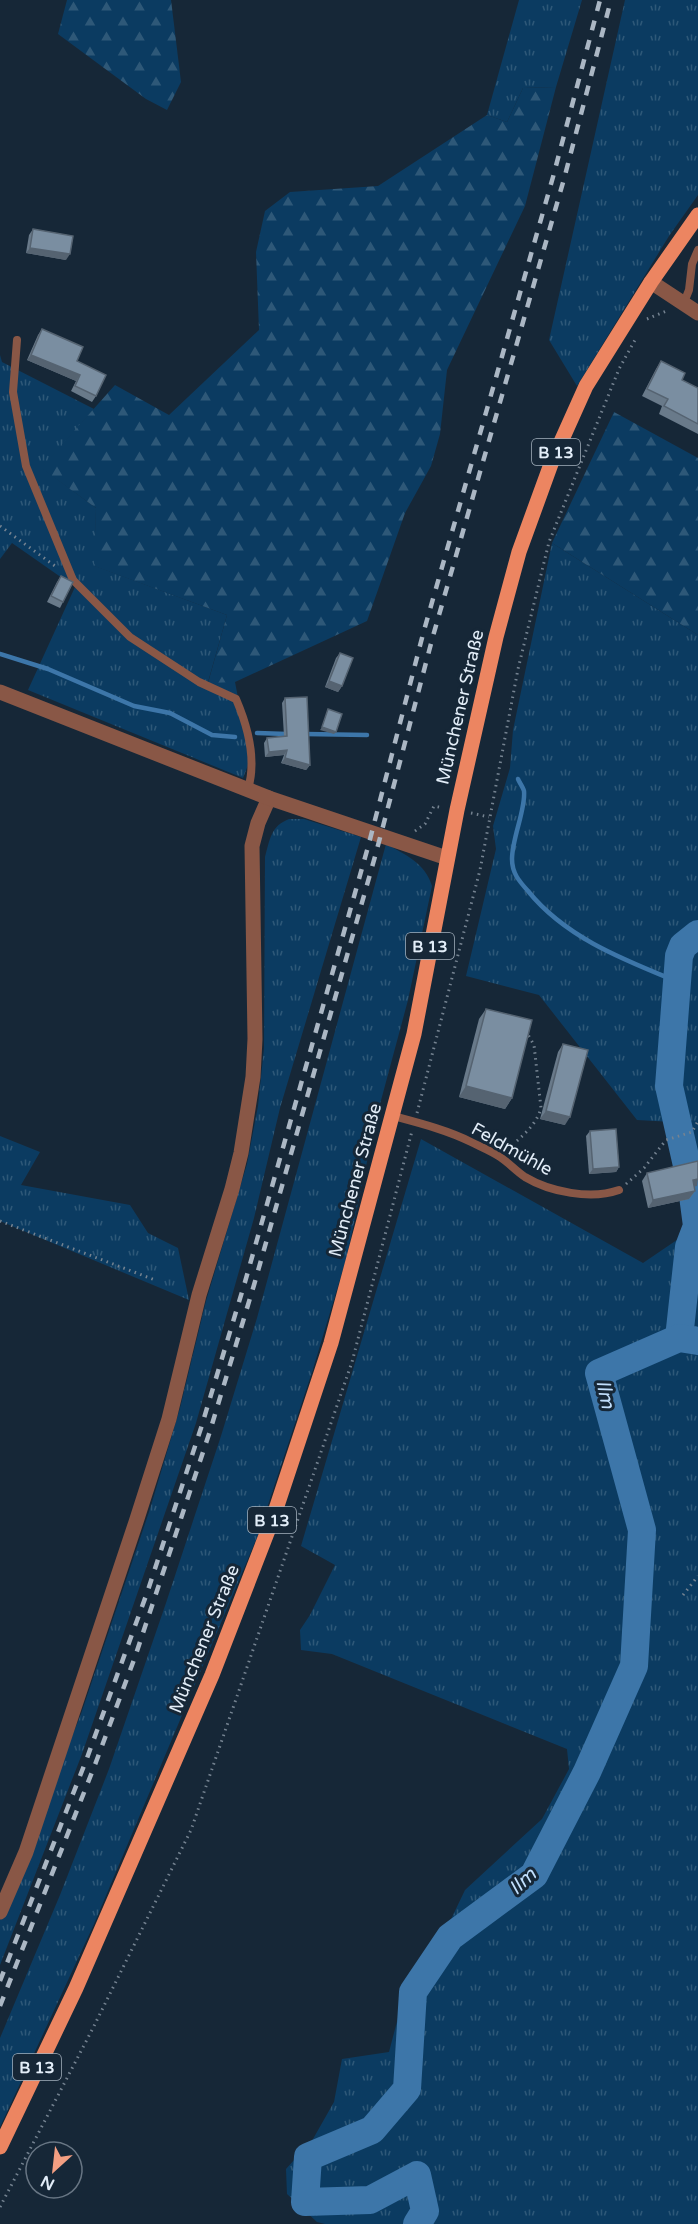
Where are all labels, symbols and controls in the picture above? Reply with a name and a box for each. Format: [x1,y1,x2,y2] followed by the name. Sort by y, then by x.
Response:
[532,439,580,465] road number: B 13
[431,627,489,787] street label: Münchener Straße
[406,933,454,959] road number: B 13
[324,1101,386,1259] street label: Münchener Straße
[468,1118,556,1180] street label: Feldmühle
[590,1378,620,1411] water label: Ilm
[248,1507,296,1533] road number: B 13
[164,1562,244,1716] street label: Münchener Straße
[504,1863,542,1900] water label: Ilm
[13,2054,61,2080] road number: B 13
[24,2140,84,2200] north arrow
[37,2171,58,2194] text: N

